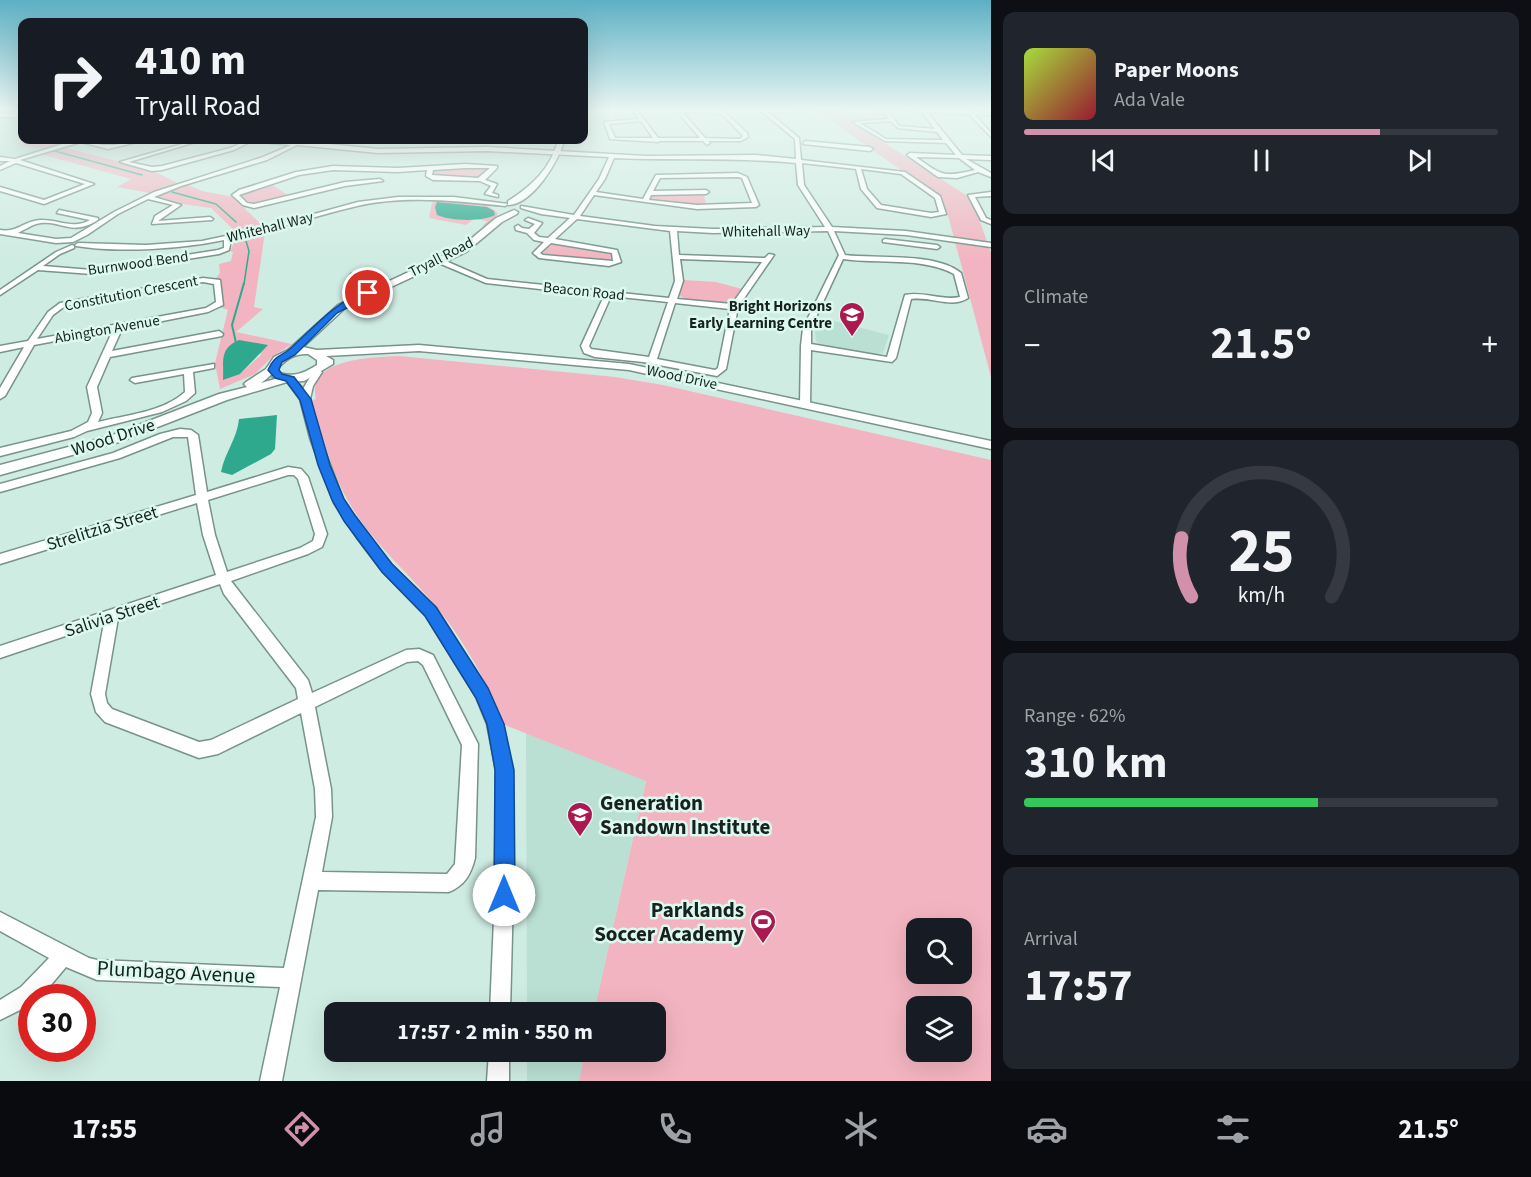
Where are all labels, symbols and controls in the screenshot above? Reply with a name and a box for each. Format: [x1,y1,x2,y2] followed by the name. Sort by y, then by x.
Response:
[135,31,246,91] text: 410 m
[36,42,114,120] icon: right
[1114,54,1239,86] text: Paper Moons
[1114,86,1185,114] text: Ada Vale
[135,87,261,126] text: Tryall Road
[1087,144,1120,177] icon: previous
[1245,144,1278,177] icon: pause
[1403,144,1436,177] icon: next
[225,207,316,248] street label: Whitehall Way
[722,220,810,243] street label: Whitehall Way
[405,232,477,283] street label: Tryall Road
[86,246,190,281] street label: Burnwood Bend
[342,267,393,318] pin
[63,270,200,317] street label: Constitution Crescent
[351,276,384,309] icon: arrive
[542,277,626,306] street label: Beacon Road
[1024,283,1088,311] text: Climate
[689,296,832,334] place label: Bright Horizons Early Learning Centre
[837,300,867,338] school or university icon: Bright Horizons Early Learning Centre
[53,310,161,349] street label: Abington Avenue
[1210,312,1312,376] text: 21.5°
[1024,322,1040,369] text: −
[1482,322,1498,369] text: +
[645,360,719,395] street label: Wood Drive
[68,412,158,463] street label: Wood Drive
[43,500,161,557] street label: Strelitzia Street
[1228,508,1294,597] text: 25
[1237,581,1285,612] text: km/h
[62,589,163,644] street label: Salivia Street
[1024,702,1125,730] text: Range · 62%
[1024,731,1168,795] text: 310 km
[600,788,770,842] place label: Generation Sandown Institute
[565,800,595,838] school or university icon: Generation Sandown Institute
[472,863,536,927] position arrow
[594,895,744,949] place label: Parklands Soccer Academy
[748,907,778,945] sports icon: Parklands Soccer Academy
[906,918,972,1062] map controls
[906,918,972,984] button: search
[1024,925,1078,953] text: Arrival
[96,953,256,991] street label: Plumbago Avenue
[1024,954,1133,1018] text: 17:57
[18,984,96,1062] speed limit sign: 30
[906,996,972,1062] button: layers
[397,1016,593,1048] text: 17:57 · 2 min · 550 m
[281,1108,323,1150] icon: directions
[467,1108,509,1150] icon: music
[654,1108,696,1150] icon: phone
[840,1108,882,1150] icon: climate
[1026,1108,1068,1150] icon: car
[1212,1108,1254,1150] icon: filters
[72,1110,137,1149] text: 17:55
[1398,1110,1459,1149] text: 21.5°

